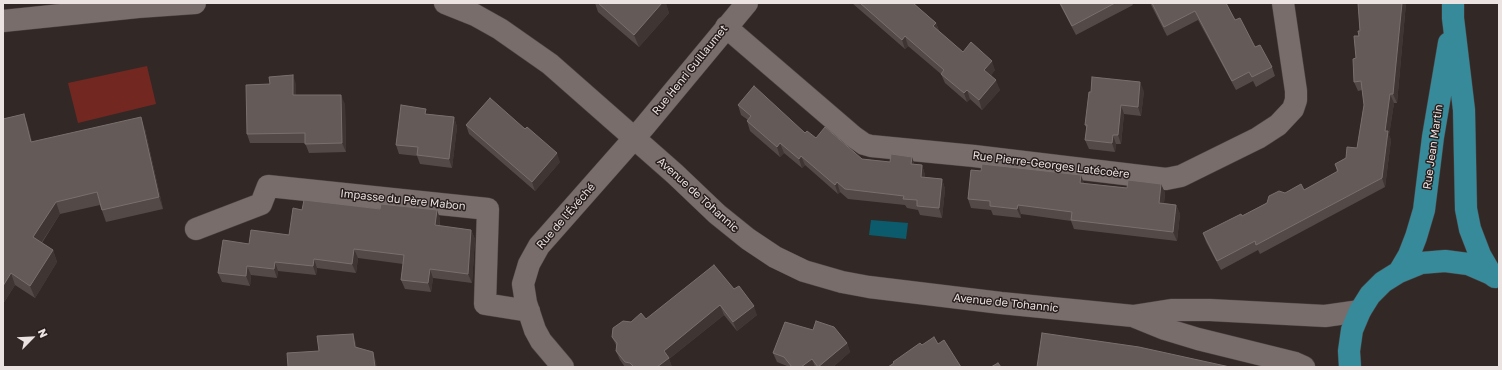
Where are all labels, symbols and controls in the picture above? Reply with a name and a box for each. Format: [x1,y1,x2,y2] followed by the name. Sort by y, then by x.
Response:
[650,22,730,118] street label: Rue Henri Guillaumet
[1421,104,1445,190] street label: Rue Jean Martin
[972,149,1130,181] street label: Rue Pierre-Georges Latécoère
[654,155,742,235] street label: Avenue de Tohannic
[534,181,598,251] street label: Rue de l'Évéché
[340,187,466,213] street label: Impasse du Père Mabon
[953,291,1059,315] street label: Avenue de Tohannic
[12,318,52,358] north arrow
[36,326,51,339] text: N

